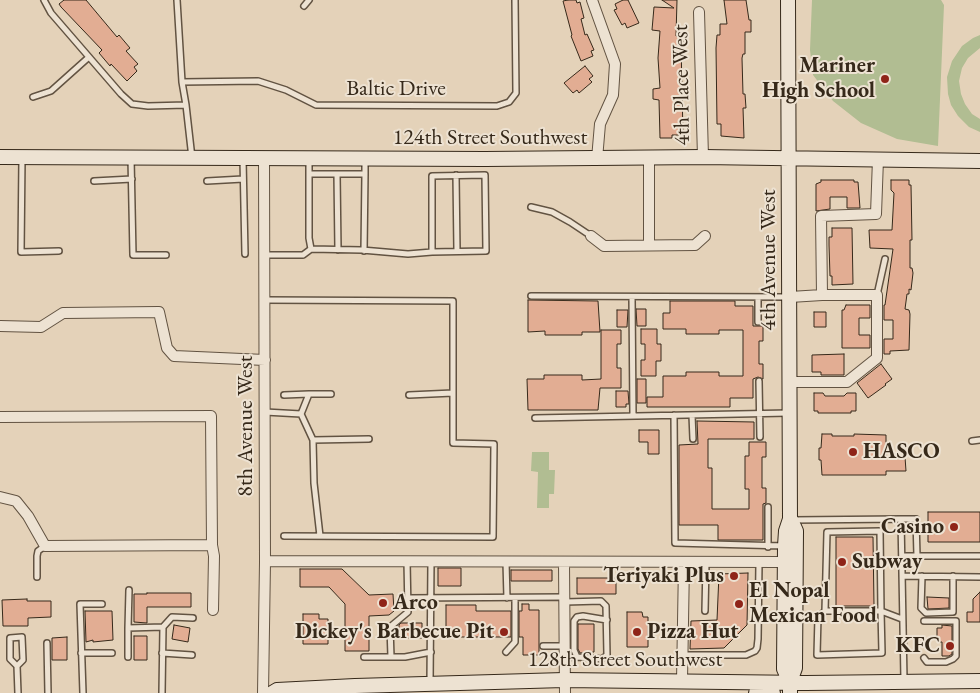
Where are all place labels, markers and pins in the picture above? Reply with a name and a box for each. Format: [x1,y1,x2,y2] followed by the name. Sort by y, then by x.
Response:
[762,53,875,104] place label: Mariner High School
[879,73,891,85] marker: Mariner High School
[863,439,940,465] place label: HASCO
[847,446,859,458] marker: HASCO
[881,514,944,540] place label: Casino
[948,521,960,533] marker: Casino
[852,549,922,575] place label: Subway
[836,556,848,568] marker: Subway
[603,563,724,589] place label: Teriyaki Plus
[728,570,740,582] marker: Teriyaki Plus
[749,578,877,630] place label: El Nopal Mexican Food
[393,590,438,616] place label: Arco
[377,597,389,609] marker: Arco
[733,598,745,610] marker: El Nopal Mexican Food
[295,619,494,645] place label: Dickey's Barbecue Pit
[647,619,739,645] place label: Pizza Hut
[498,626,510,638] marker: Dickey's Barbecue Pit
[631,626,643,638] marker: Pizza Hut
[896,633,940,659] place label: KFC
[944,640,956,652] marker: KFC

